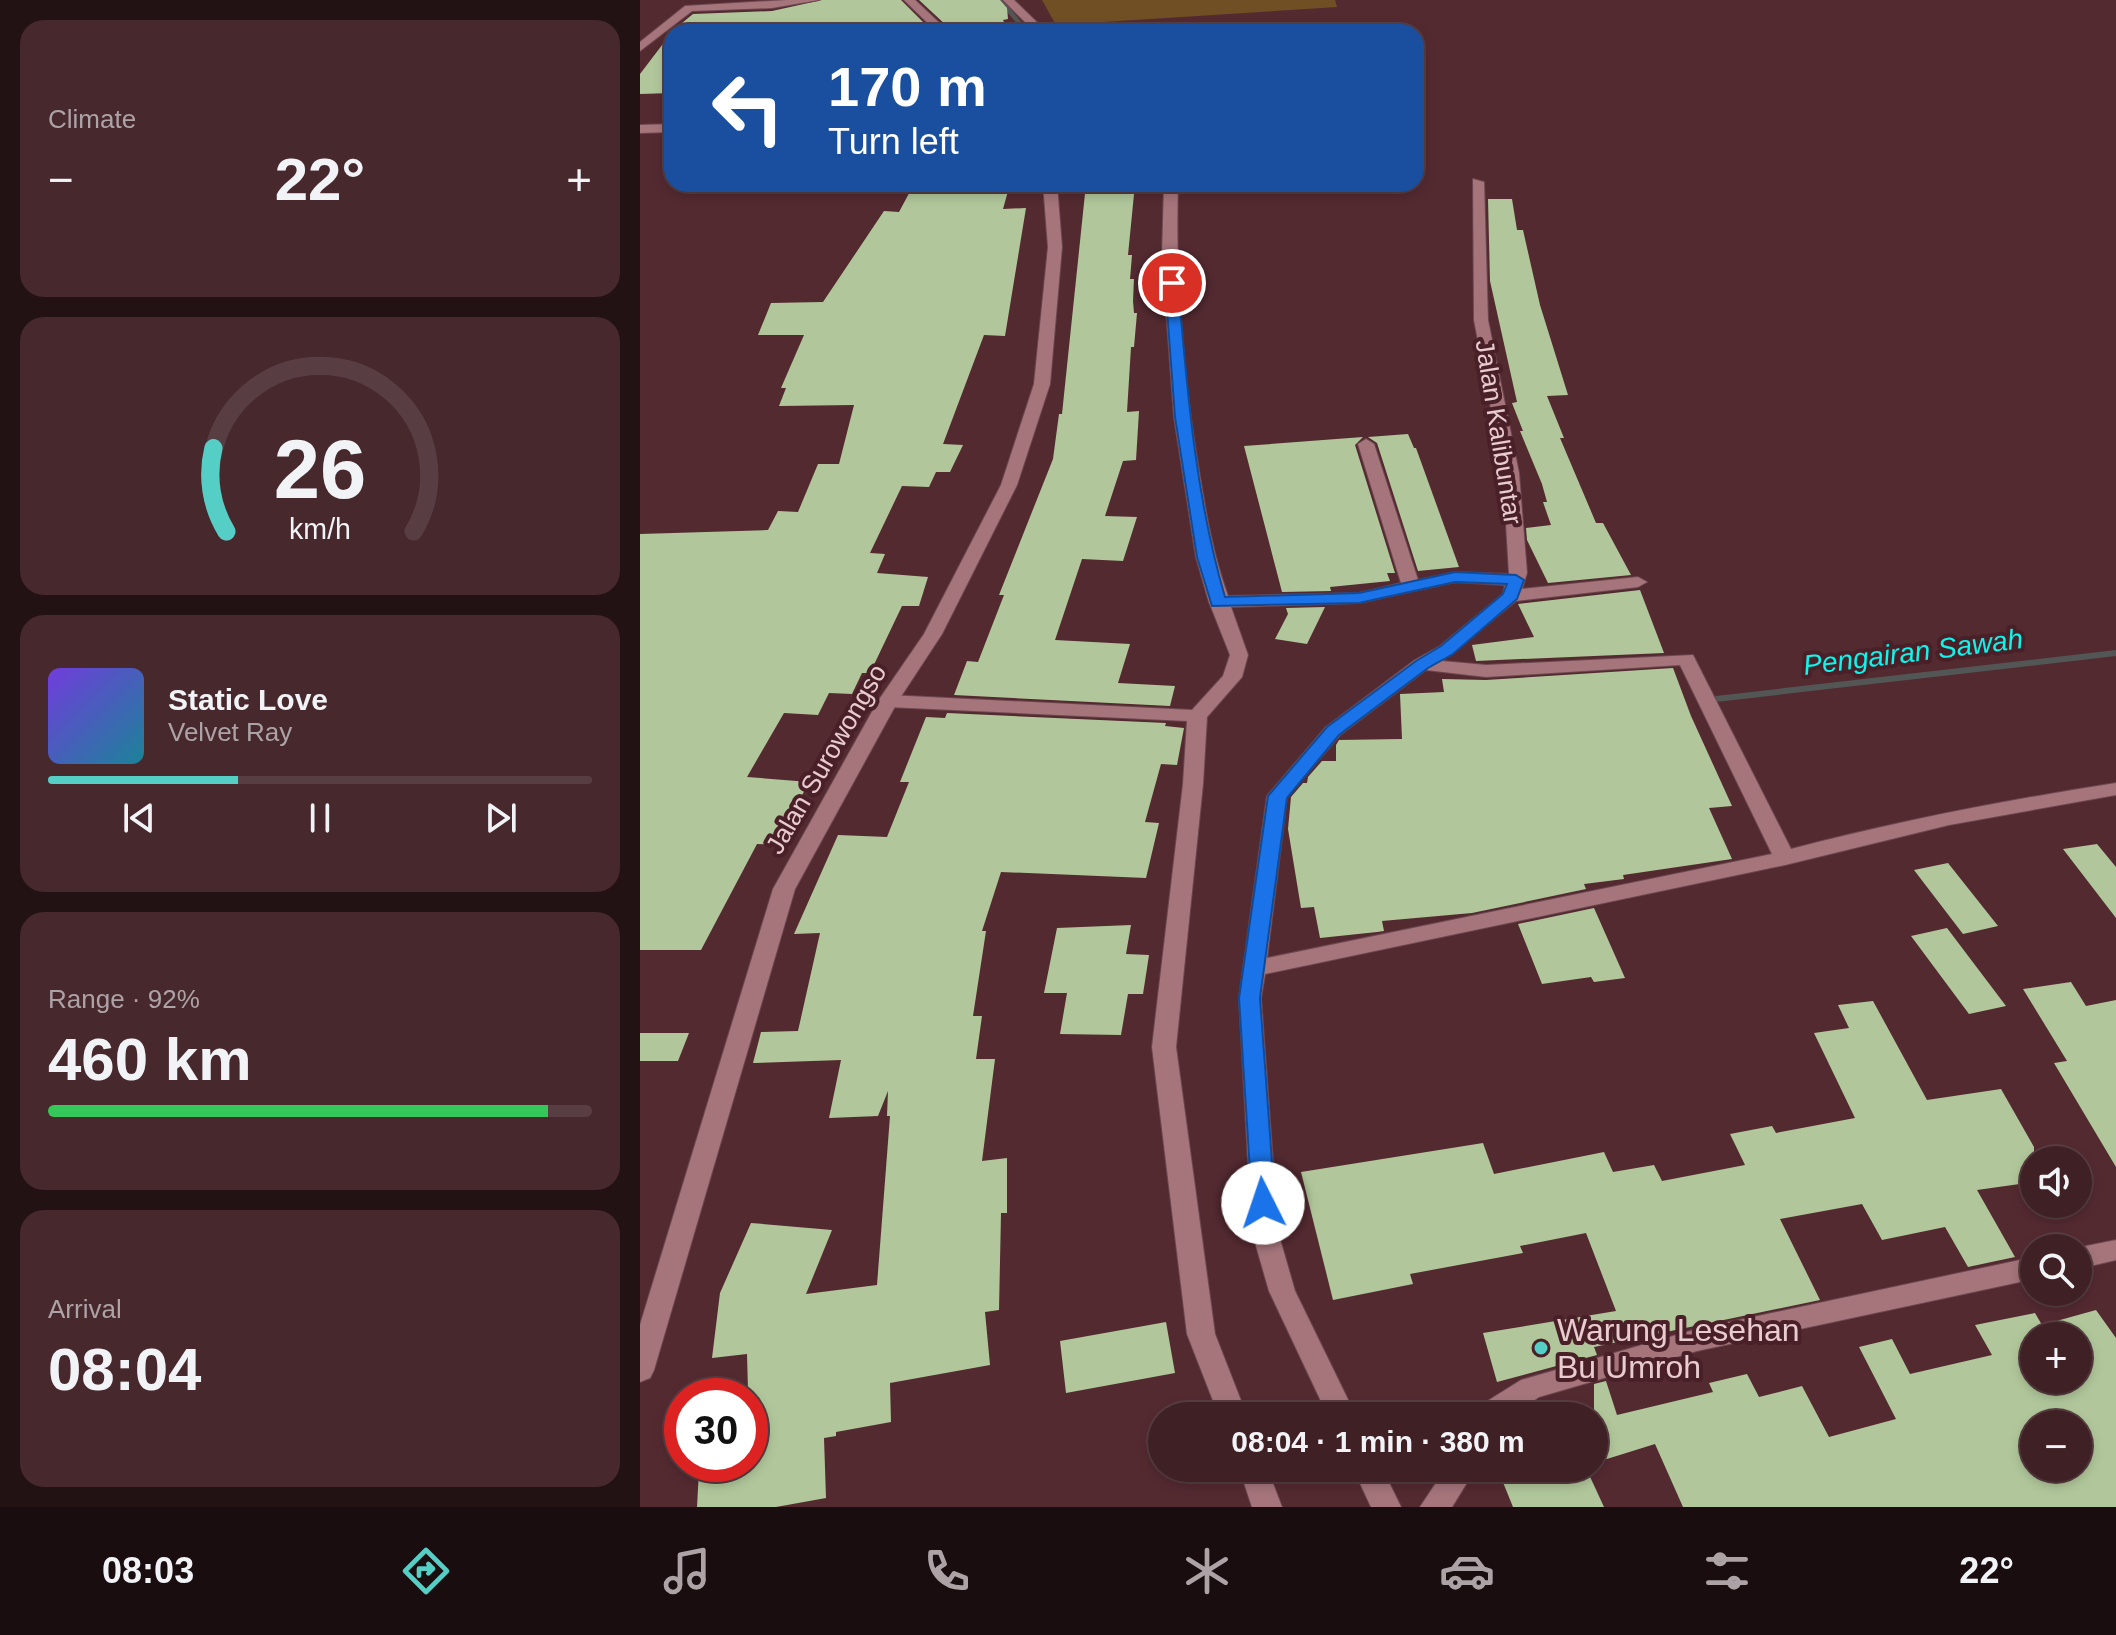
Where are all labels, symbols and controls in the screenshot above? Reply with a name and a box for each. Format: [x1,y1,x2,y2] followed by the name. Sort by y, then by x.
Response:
[828,55,987,118] text: 170 m
[696,56,800,160] icon: left
[48,104,136,134] text: Climate
[828,121,959,162] text: Turn left
[275,146,365,213] text: 22°
[48,155,74,204] text: −
[566,155,592,204] text: +
[1138,249,1206,317] pin
[1150,261,1194,305] icon: arrive
[1470,338,1528,527] street label: Jalan Kalibuntar
[274,423,366,516] text: 26
[289,513,351,545] text: km/h
[1801,623,2025,681] water label: Pengairan Sawah
[760,659,892,859] street label: Jalan Surowongso
[168,683,328,716] text: Static Love
[168,717,292,747] text: Velvet Ray
[117,796,161,840] icon: previous
[298,796,342,840] icon: pause
[479,796,523,840] icon: next
[48,984,200,1014] text: Range · 92%
[48,1026,252,1093] text: 460 km
[2020,1146,2092,1482] map controls
[2020,1146,2092,1218] button: sound
[1221,1161,1305,1245] position arrow
[2020,1234,2092,1306] button: search
[48,1294,122,1324] text: Arrival
[1557,1312,1800,1385] place label: Warung Lesehan Bu Umroh
[2020,1322,2092,1394] button: +
[48,1336,201,1403] text: 08:04
[1532,1339,1550,1357] marker: Warung Lesehan Bu Umroh
[664,1378,768,1482] speed limit sign: 30
[2020,1410,2092,1482] button: −
[1231,1425,1525,1458] text: 08:04 · 1 min · 380 m
[398,1543,454,1599] icon: directions
[659,1543,715,1599] icon: music
[919,1543,975,1599] icon: phone
[1179,1543,1235,1599] icon: climate
[1439,1543,1495,1599] icon: car
[1699,1543,1755,1599] icon: filters
[102,1550,194,1591] text: 08:03
[1959,1550,2014,1591] text: 22°

